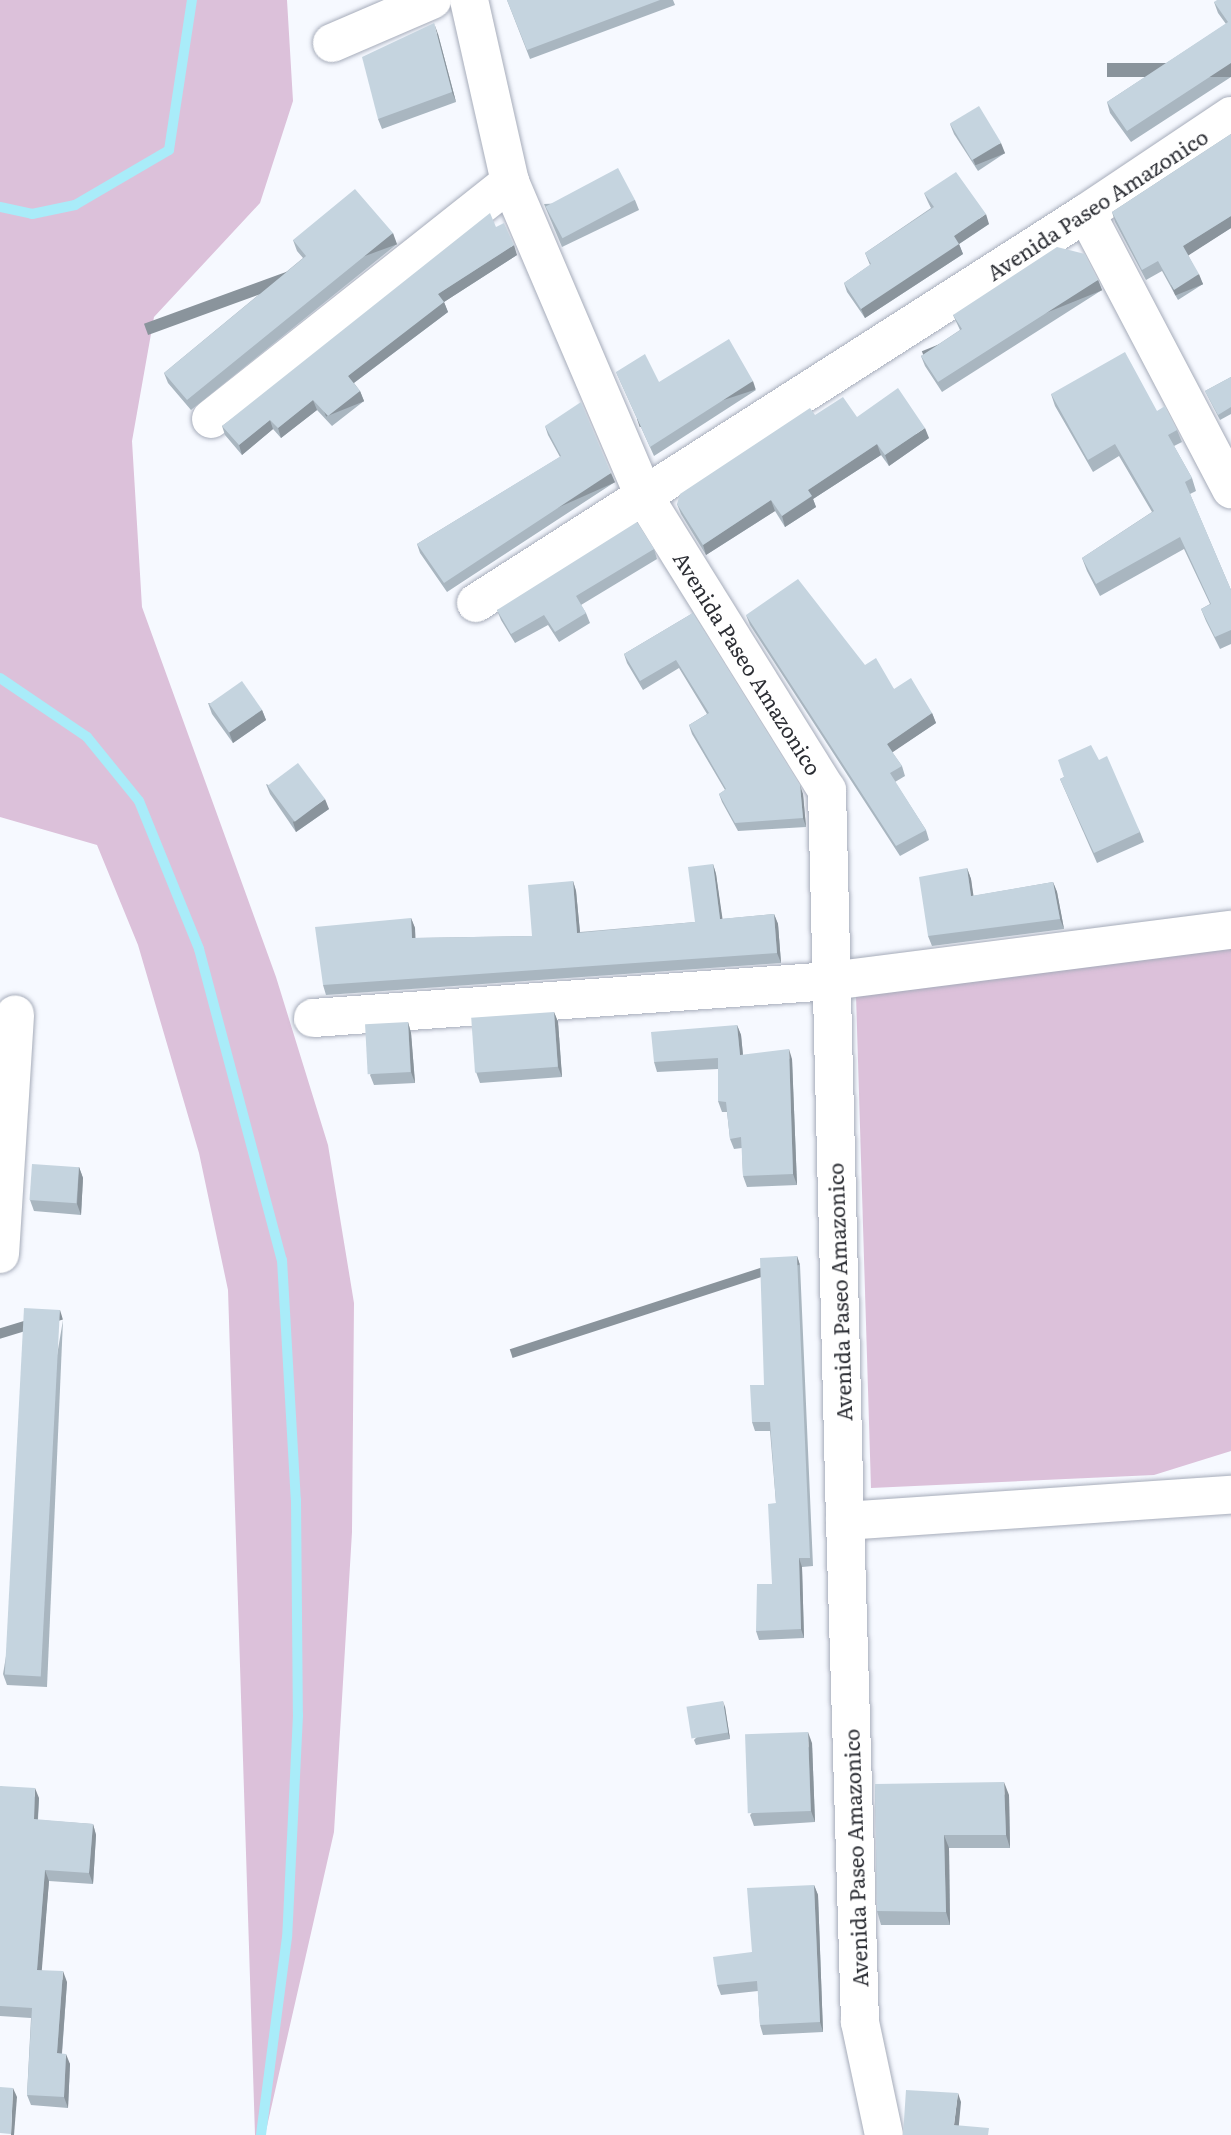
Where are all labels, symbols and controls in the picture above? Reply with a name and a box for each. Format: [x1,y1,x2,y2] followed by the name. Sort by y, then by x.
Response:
[982,123,1212,285] street label: Avenida Paseo Amazonico
[669,547,827,779] street label: Avenida Paseo Amazonico
[822,1162,856,1422] street label: Avenida Paseo Amazonico
[838,1728,872,1988] street label: Avenida Paseo Amazonico

